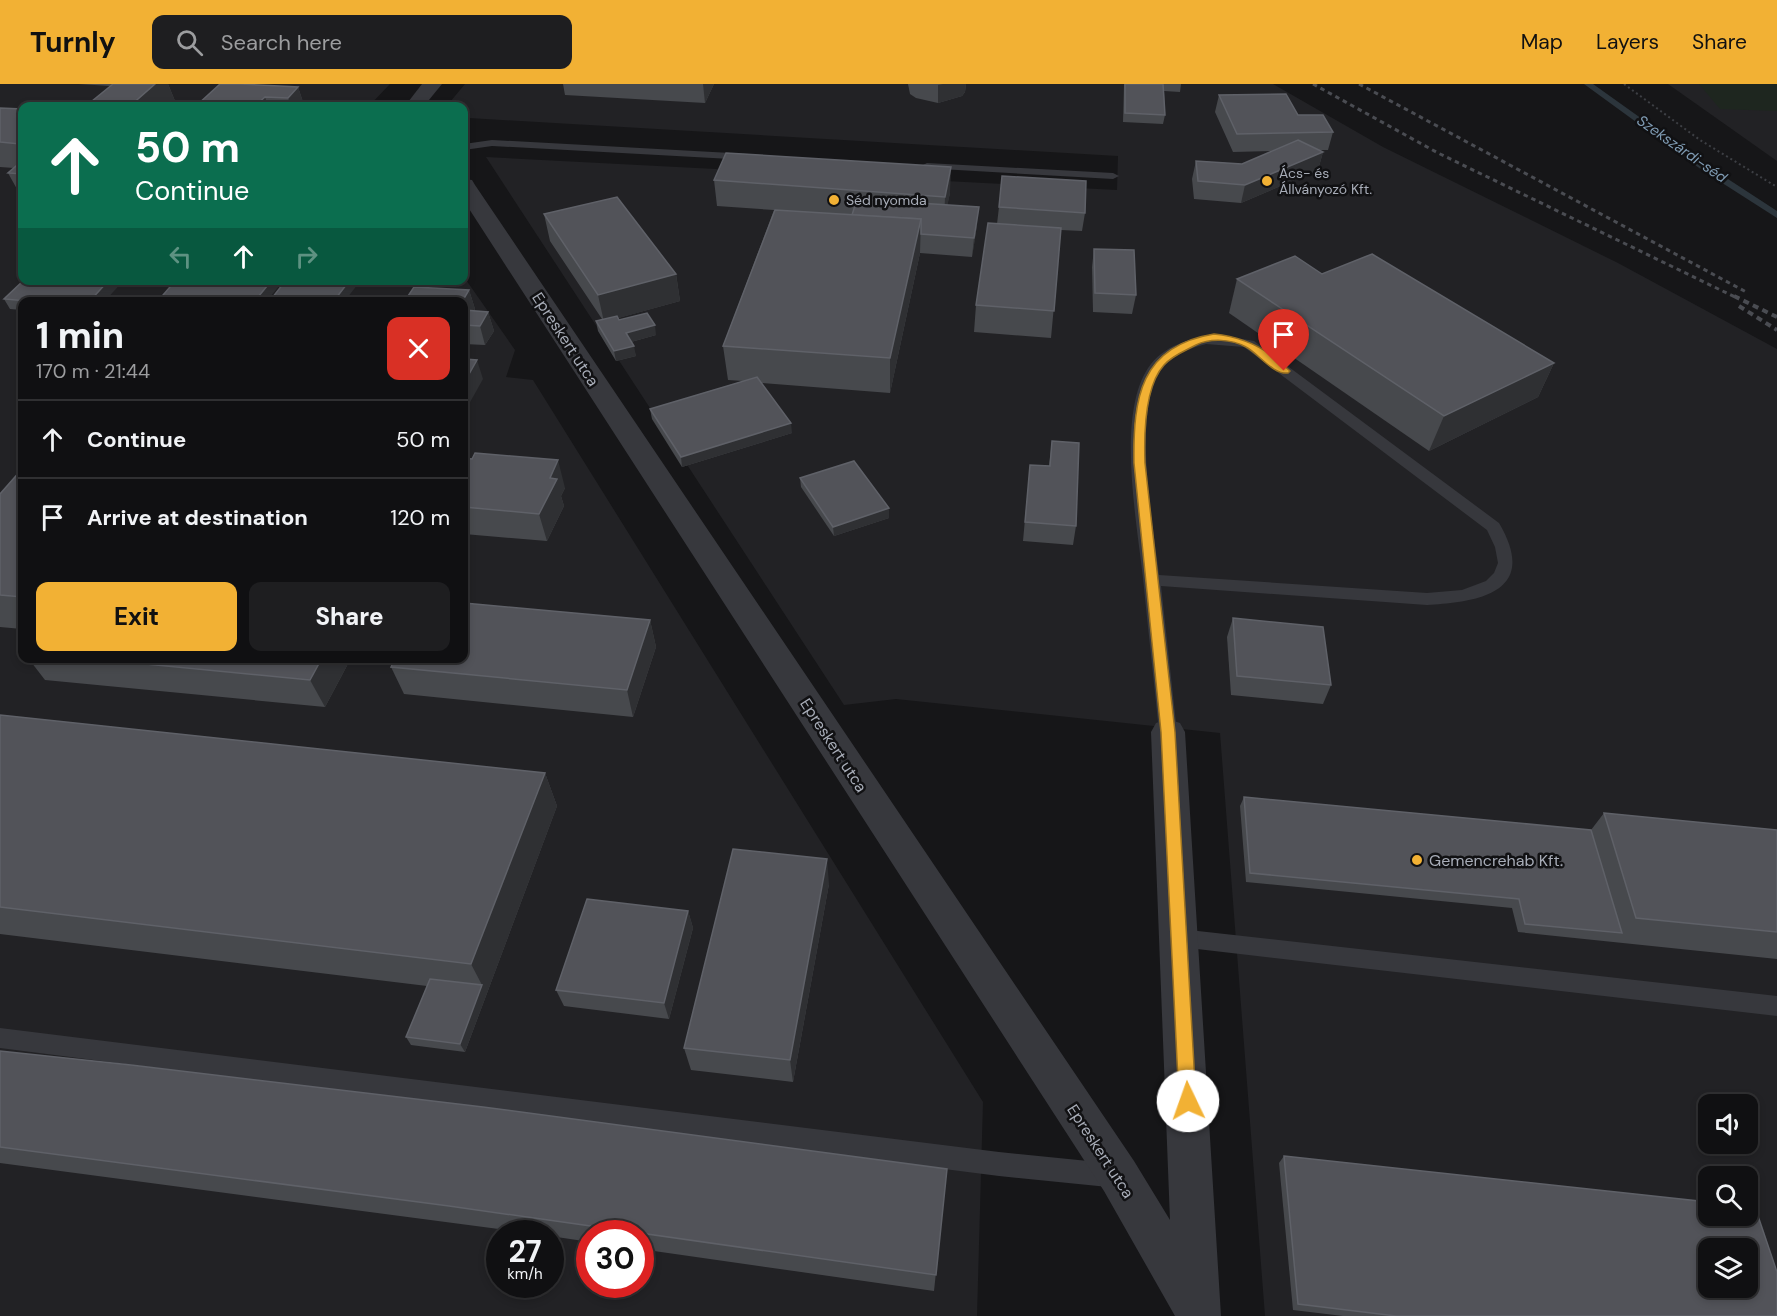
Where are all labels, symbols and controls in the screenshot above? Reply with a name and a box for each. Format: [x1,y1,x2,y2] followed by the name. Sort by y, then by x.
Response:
[152,15,572,69] search box
[30,24,116,61] text: Turnly
[173,26,206,59] icon: search
[221,28,342,57] text: Search here
[1521,28,1563,56] text: Map
[1596,28,1659,56] text: Layers
[1692,28,1747,56] text: Share
[1633,110,1732,188] water label: Szekszárdi-séd
[135,120,240,175] text: 50 m
[36,126,114,204] icon: ahead
[1279,164,1372,198] place label: Ács- és Állványozó Kft.
[135,173,249,208] text: Continue
[1260,174,1274,188] marker: Ács- és Állványozó Kft.
[846,191,927,209] place label: Séd nyomda
[827,193,841,207] marker: Séd nyomda
[164,240,197,273] icon: left
[227,240,260,273] icon: ahead
[290,240,323,273] icon: right
[527,288,604,390] street label: Epreskert utca
[1258,309,1309,371] pin
[36,312,124,359] text: 1 min
[387,317,450,380] button: close
[1267,318,1300,351] icon: arrive
[36,358,150,384] text: 170 m · 21:44
[36,423,69,456] icon: ahead
[87,425,186,454] text: Continue
[396,425,450,454] text: 50 m
[36,501,69,534] icon: arrive
[87,503,308,532] text: Arrive at destination
[390,503,450,532] text: 120 m
[36,582,237,651] button: Exit
[249,582,450,651] button: Share
[795,694,872,796] street label: Epreskert utca
[1429,850,1563,871] place label: Gemencrehab Kft.
[1410,853,1424,867] marker: Gemencrehab Kft.
[1156,1069,1220,1133] position arrow
[1698,1094,1758,1298] map controls
[1698,1094,1758,1154] button: sound
[1062,1100,1139,1202] street label: Epreskert utca
[1698,1166,1758,1226] button: search
[576,1220,654,1298] speed limit sign: 30
[508,1232,542,1271] text: 27
[1698,1238,1758,1298] button: layers
[507,1264,543,1284] text: km/h

